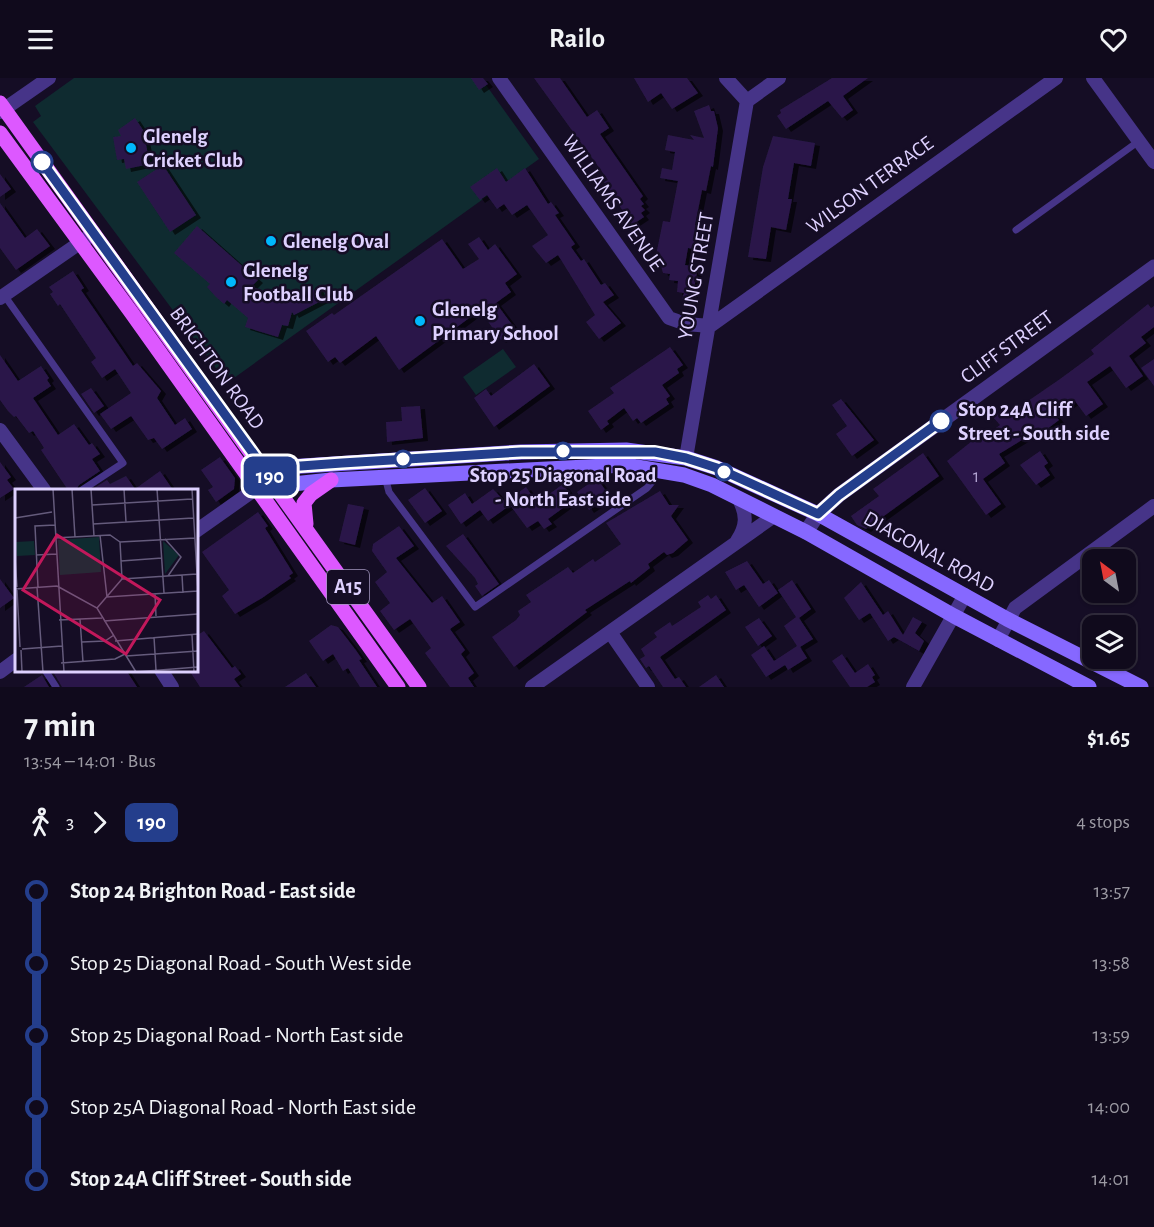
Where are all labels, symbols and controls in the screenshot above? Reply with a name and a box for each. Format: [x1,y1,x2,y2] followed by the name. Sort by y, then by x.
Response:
[24,23,57,56] icon: menu
[1097,23,1130,56] icon: heart
[549,25,605,52] text: Railo
[143,126,243,171] place label: Glenelg Cricket Club
[558,131,668,275] street label: WILLIAMS AVENUE
[803,132,937,238] street label: WILSON TERRACE
[124,141,138,155] marker: Glenelg Cricket Club
[31,151,53,173] unlabelled marker
[674,211,718,341] street label: YOUNG STREET
[283,231,389,252] place label: Glenelg Oval
[264,234,278,248] marker: Glenelg Oval
[243,260,354,305] place label: Glenelg Football Club
[224,275,238,289] marker: Glenelg Football Club
[432,299,559,344] place label: Glenelg Primary School
[166,303,268,433] street label: BRIGHTON ROAD
[957,306,1057,388] street label: CLIFF STREET
[413,314,427,328] marker: Glenelg Primary School
[958,399,1110,444] place label: Stop 24A Cliff Street - South side
[930,410,952,432] marker: Stop 24A Cliff Street - South side
[554,442,572,460] marker: Stop 25 Diagonal Road - North East side
[394,450,412,468] unlabelled marker
[236,456,304,496] line badge: 190
[715,463,733,481] unlabelled marker
[469,465,657,510] place label: Stop 25 Diagonal Road - North East side
[256,466,284,487] text: 190
[973,468,979,486] house number: 1
[15,489,198,672] inset map
[860,507,998,597] street label: DIAGONAL ROAD
[1082,549,1136,603] north arrow
[1082,549,1136,669] map controls
[327,570,369,604] road number: A15
[1082,615,1136,669] button: layers
[24,710,96,743] text: 7 min
[1087,727,1130,749] text: $1.65
[24,751,156,771] text: 13:54 – 14:01 · Bus
[24,806,57,839] icon: walk
[83,806,116,839] icon: forward
[66,812,74,832] text: 3
[137,812,166,833] text: 190
[1076,812,1130,832] text: 4 stops
[70,880,356,902] text: Stop 24 Brighton Road - East side
[1094,881,1130,901] text: 13:57
[70,952,412,974] text: Stop 25 Diagonal Road - South West side
[1092,953,1130,973] text: 13:58
[70,1024,403,1046] text: Stop 25 Diagonal Road - North East side
[1093,1025,1130,1045] text: 13:59
[70,1096,416,1118] text: Stop 25A Diagonal Road - North East side
[1088,1097,1130,1117] text: 14:00
[70,1168,352,1190] text: Stop 24A Cliff Street - South side
[1091,1169,1130,1189] text: 14:01

